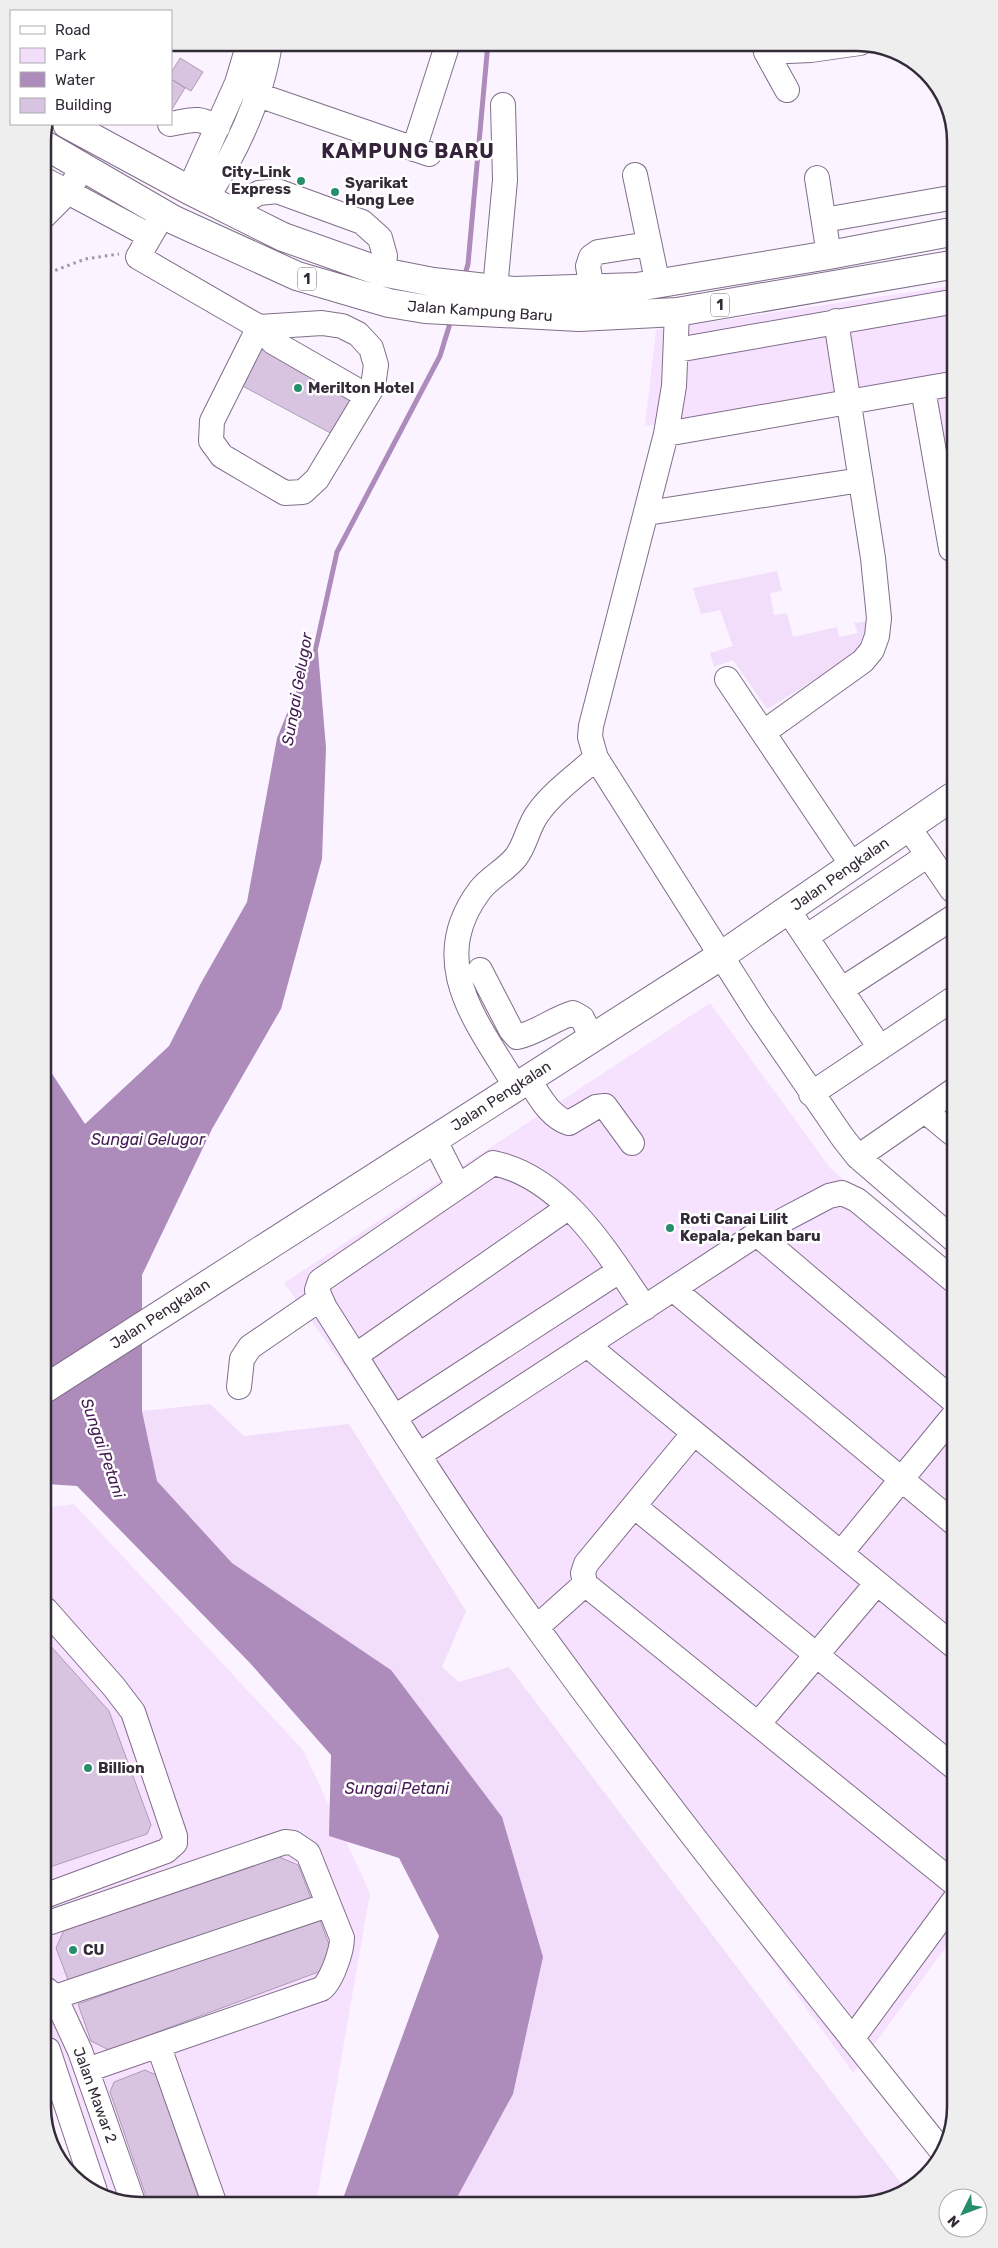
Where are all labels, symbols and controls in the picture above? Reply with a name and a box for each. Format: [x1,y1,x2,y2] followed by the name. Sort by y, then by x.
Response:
[10,10,172,125] legend
[55,21,91,39] text: Road
[55,46,86,64] text: Park
[55,71,95,89] text: Water
[55,96,112,114] text: Building
[321,139,495,163] district label: KAMPUNG BARU
[222,163,291,198] place label: City-Link Express
[345,174,414,209] place label: Syarikat Hong Lee
[295,175,307,187] marker: City-Link Express
[329,186,341,198] marker: Syarikat Hong Lee
[298,268,316,290] road number: 1
[711,294,729,316] road number: 1
[407,297,553,325] street label: Jalan Kampung Baru
[308,379,414,397] place label: Merilton Hotel
[292,382,304,394] marker: Merilton Hotel
[278,630,316,747] water label: Sungai Gelugor
[788,834,892,914] street label: Jalan Pengkalan
[448,1057,554,1135] street label: Jalan Pengkalan
[91,1130,206,1149] water label: Sungai Gelugor
[680,1210,821,1245] place label: Roti Canai Lilit Kepala, pekan baru
[664,1222,676,1234] marker: Roti Canai Lilit Kepala, pekan baru
[107,1275,213,1353] street label: Jalan Pengkalan
[77,1396,129,1501] water label: Sungai Petani
[98,1759,145,1777] place label: Billion
[82,1762,94,1774] marker: Billion
[345,1779,450,1798] water label: Sungai Petani
[83,1941,104,1959] place label: CU
[67,1944,79,1956] marker: CU
[69,2045,121,2145] street label: Jalan Mawar 2
[938,2188,988,2238] north arrow
[944,2212,963,2231] text: N

